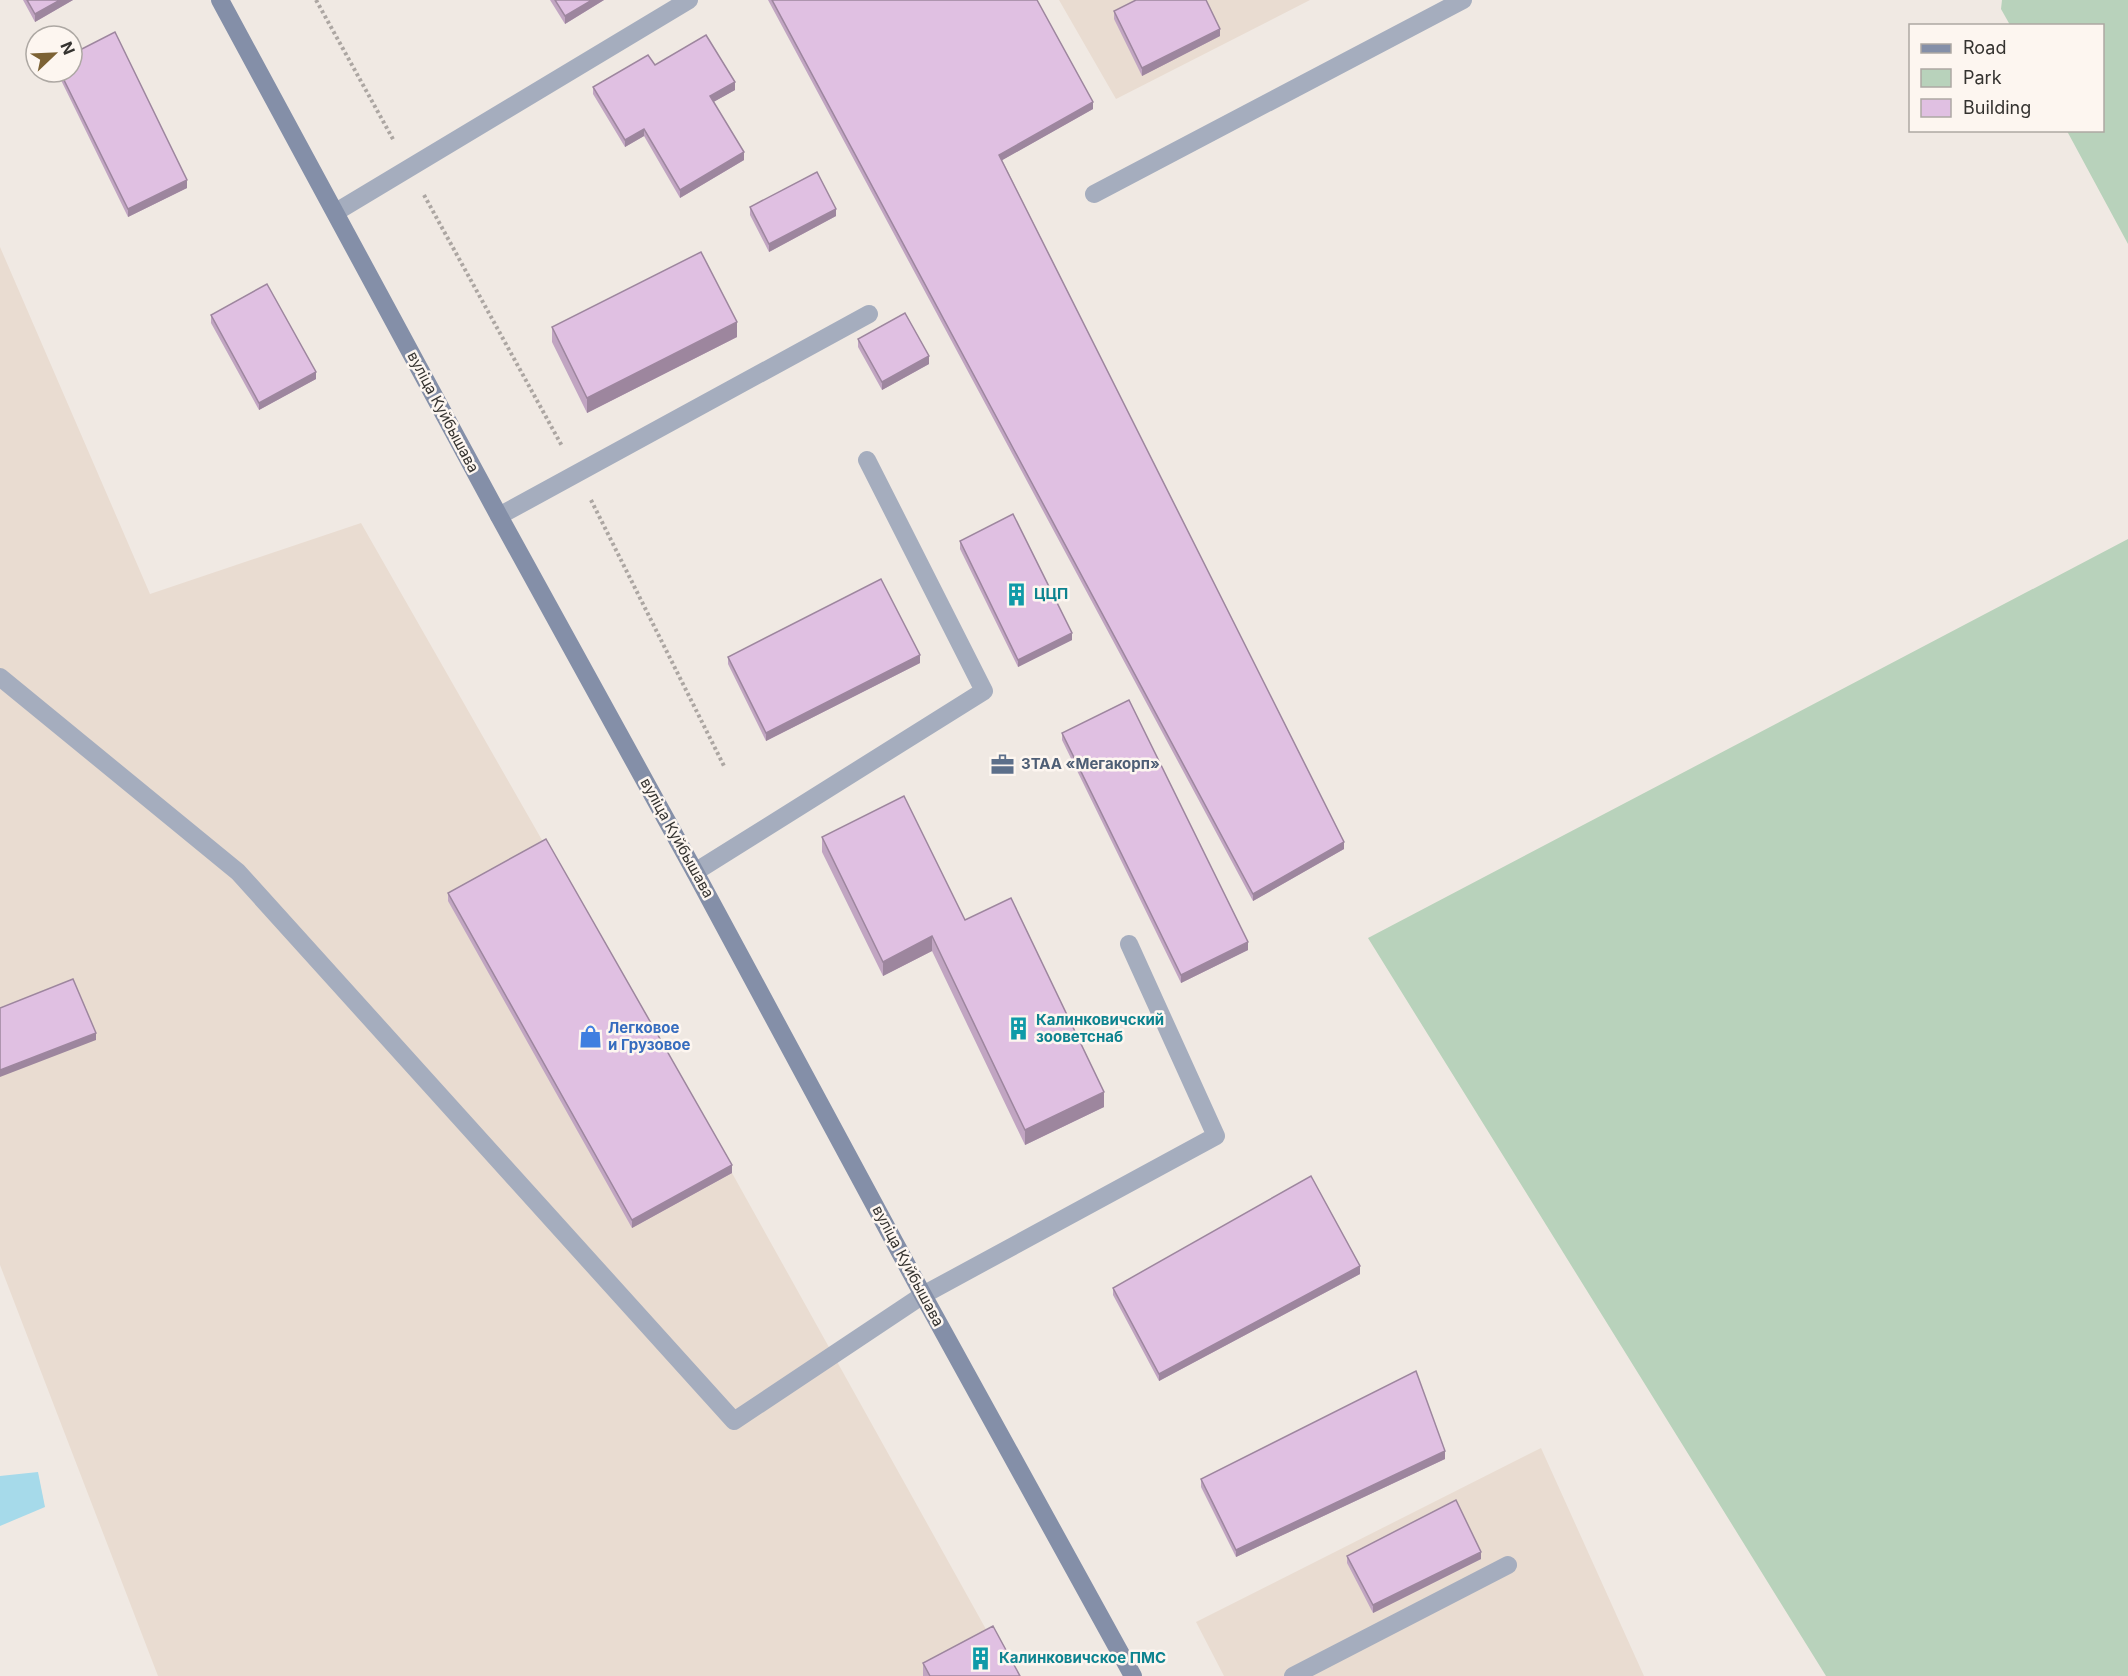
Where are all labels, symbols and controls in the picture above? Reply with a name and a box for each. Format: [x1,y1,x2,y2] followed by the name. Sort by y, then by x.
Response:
[24,24,84,84] north arrow
[1909,24,2104,132] legend
[1963,37,2006,58] text: Road
[56,39,79,58] text: N
[1963,67,2002,88] text: Park
[1963,97,2031,118] text: Building
[403,348,483,476] street label: вуліца Куйбышава
[1003,581,1029,607] building icon: ЦЦП
[1034,584,1068,603] place label: ЦЦП
[990,751,1016,777] office icon: ЗТАА «Мегакорп»
[1021,754,1160,773] place label: ЗТАА «Мегакорп»
[637,774,718,901] street label: вуліца Куйбышава
[1036,1010,1164,1046] place label: Калинковичский зооветснаб
[1005,1016,1031,1042] building icon: Калинковичский зооветснаб
[608,1018,691,1054] place label: Легковое и Грузовое
[577,1024,603,1050] shop icon: Легковое и Грузовое
[868,1202,948,1330] street label: вуліца Куйбышава
[968,1645,994,1671] building icon: Калинковичское ПМС
[999,1648,1166,1667] place label: Калинковичское ПМС

